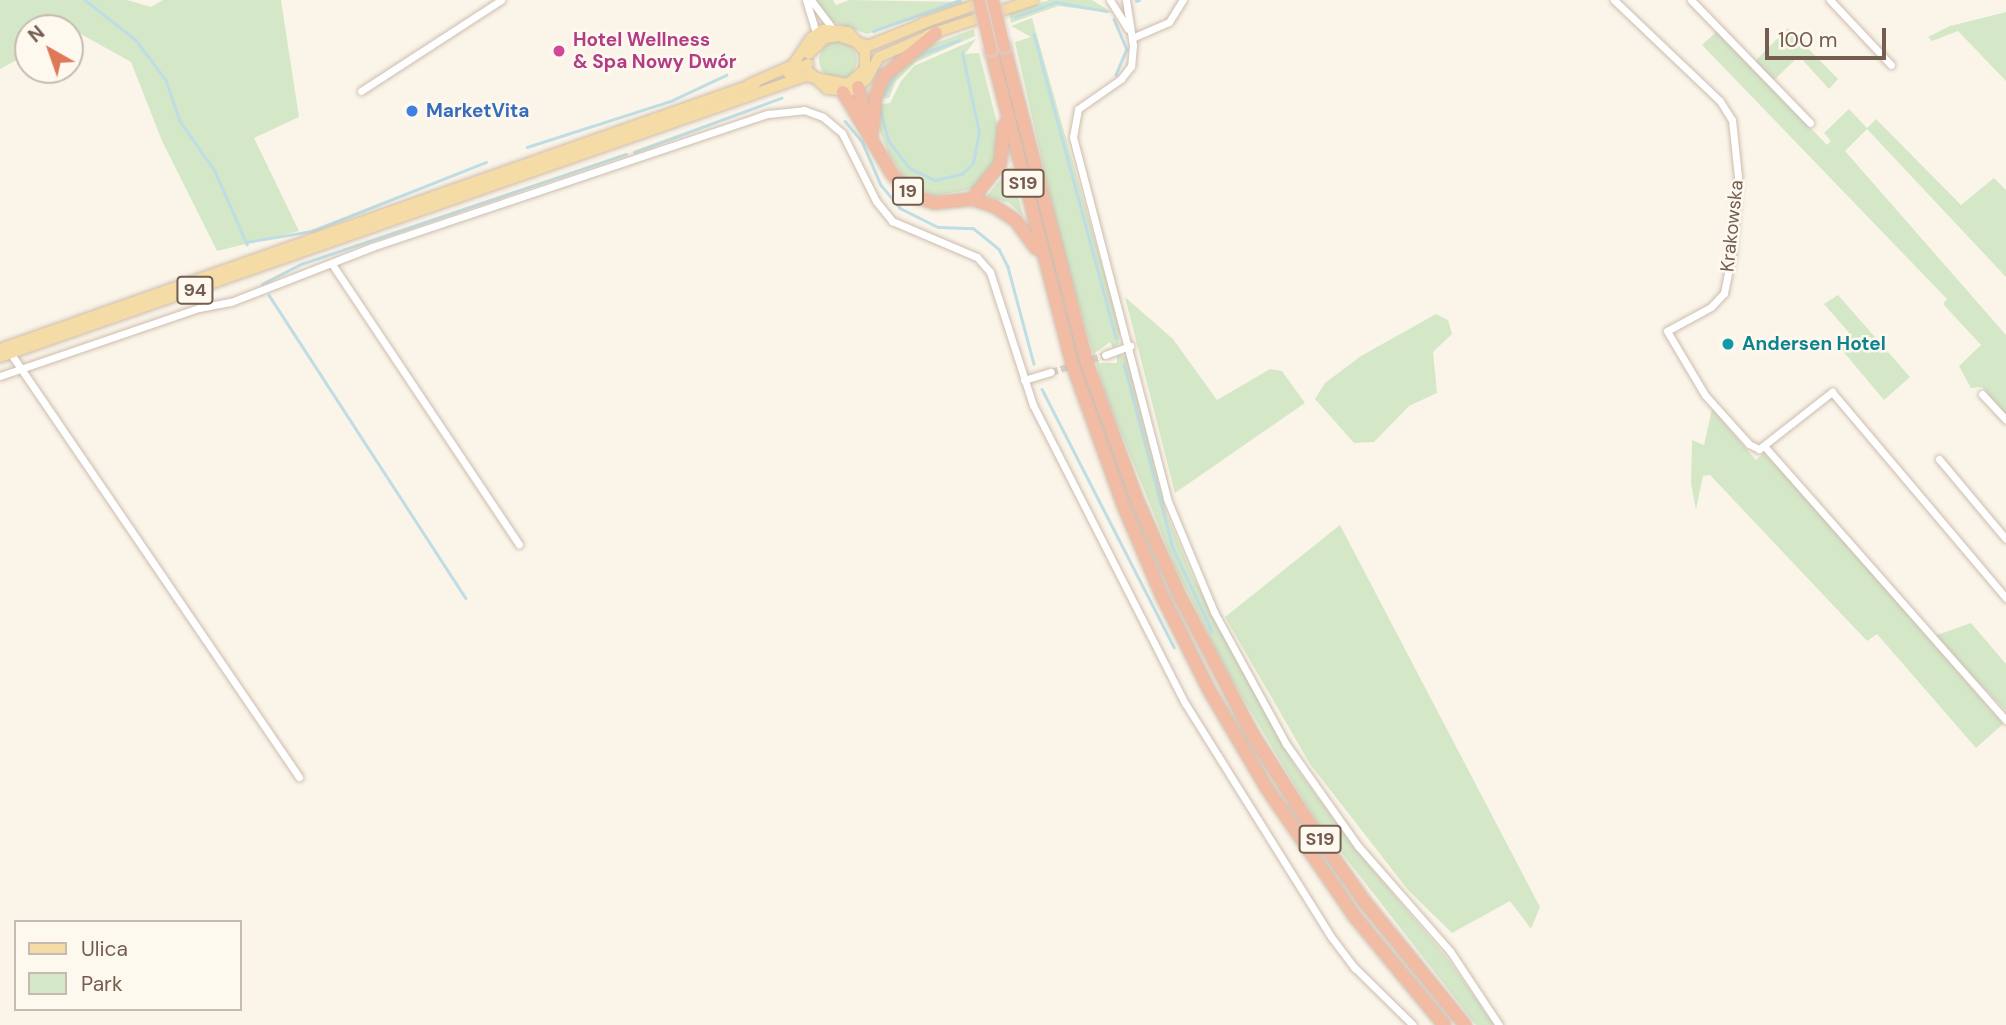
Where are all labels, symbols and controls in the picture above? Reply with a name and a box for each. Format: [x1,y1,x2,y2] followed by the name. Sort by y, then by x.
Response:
[14,14,84,84] north arrow
[1768,14,1889,58] scale bar
[23,20,50,48] text: N
[1778,26,1838,54] text: 100 m
[573,29,737,73] place label: Hotel Wellness & Spa Nowy Dwór
[551,43,567,59] marker: Hotel Wellness & Spa Nowy Dwór
[426,100,529,122] place label: MarketVita
[404,103,420,119] marker: MarketVita
[1000,168,1046,198] road number: S19
[890,176,926,206] road number: 19
[1716,179,1748,273] street label: Krakowska
[176,276,214,304] road number: 94
[1742,333,1886,355] place label: Andersen Hotel
[1720,336,1736,352] marker: Andersen Hotel
[1297,824,1343,854] road number: S19
[14,920,242,1011] legend
[81,935,128,963] text: Ulica
[81,970,122,998] text: Park

